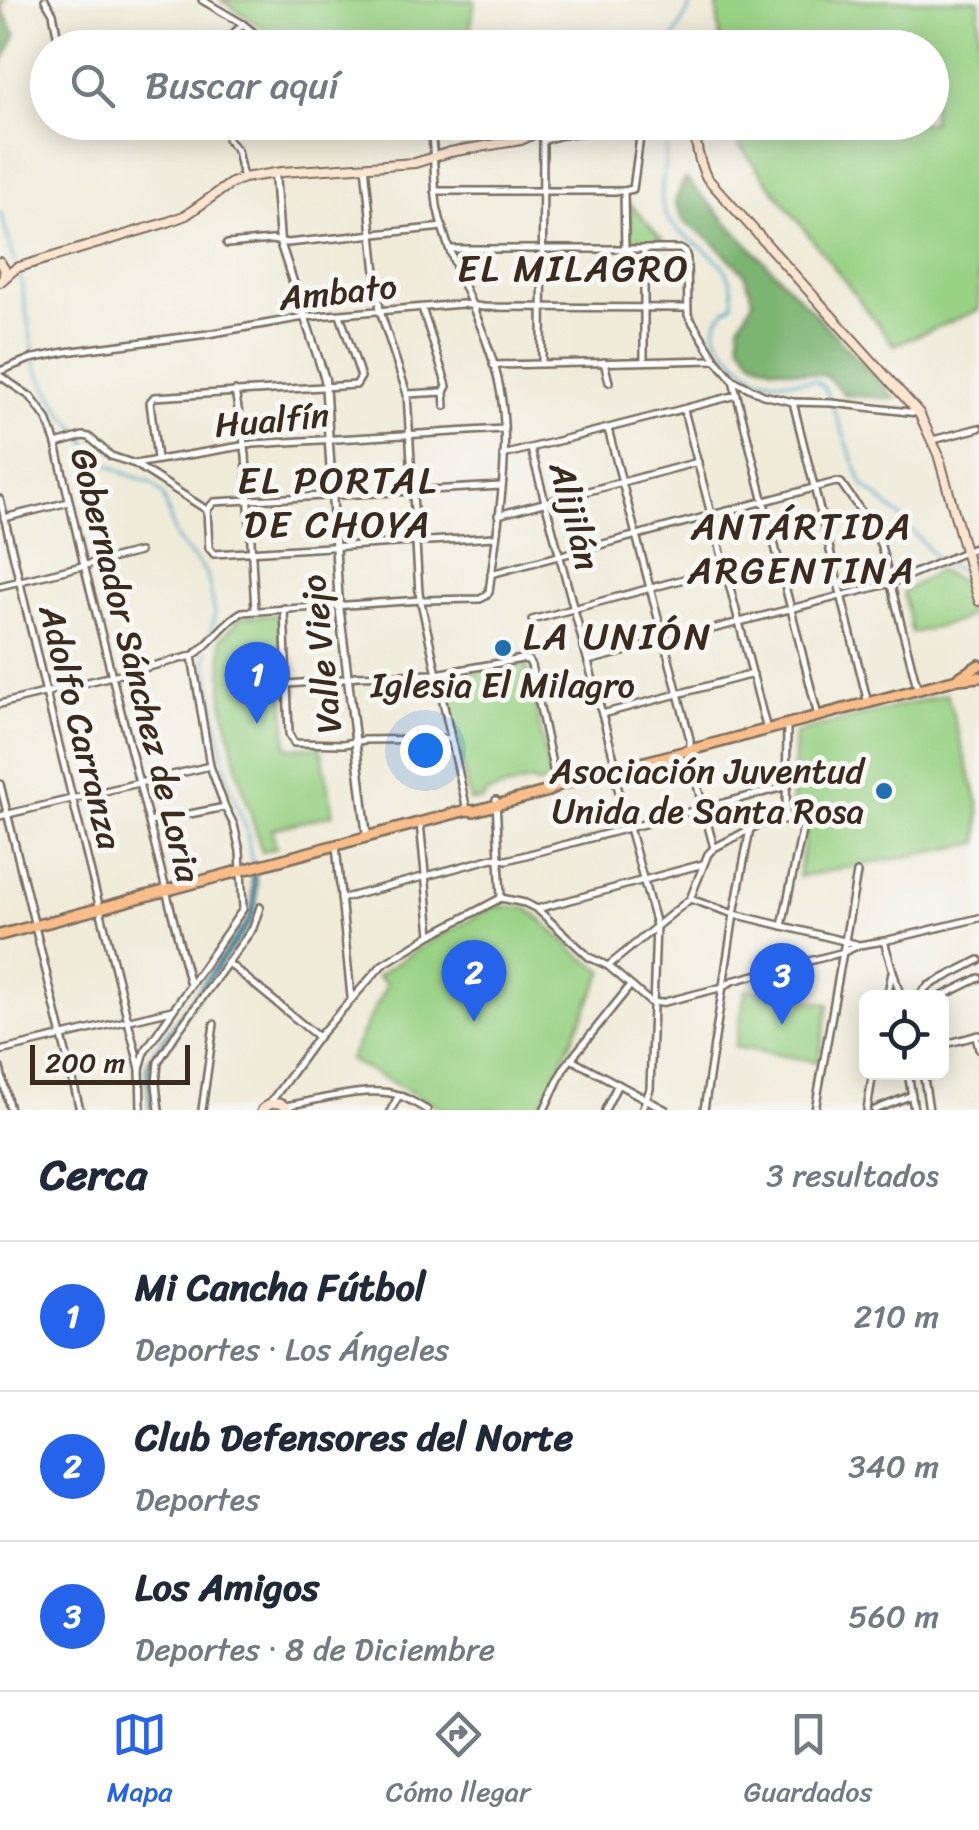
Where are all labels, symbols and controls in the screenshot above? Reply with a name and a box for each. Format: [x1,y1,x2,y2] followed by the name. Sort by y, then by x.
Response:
[30,30,949,140] search box
[145,52,339,119] text: Buscar aquí
[65,58,120,113] icon: search
[457,235,691,302] district label: EL MILAGRO
[275,255,400,329] street label: Ambato
[212,384,332,456] street label: Hualfín
[52,441,220,889] street label: Gobernador Sánchez de Loria
[238,447,438,558] district label: EL PORTAL DE CHOYA
[531,454,619,577] street label: Alijilán
[686,493,917,604] district label: ANTÁRTIDA ARGENTINA
[282,572,360,736] street label: Valle Viejo
[20,597,141,856] street label: Adolfo Carranza
[523,603,713,670] district label: LA UNIÓN
[492,637,514,659] marker: Iglesia El Milagro
[224,642,290,724] pin: 1
[370,654,635,716] place label: Iglesia El Milagro
[400,725,451,776] your location
[549,740,867,842] place label: Asociación Juventud Unida de Santa Rosa
[873,780,895,802] marker: Asociación Juventud Unida de Santa Rosa
[442,940,506,1022] pin: 2
[750,942,814,1025] pin: 3
[859,990,949,1080] map controls
[859,990,949,1080] button: locate
[45,1038,125,1087] text: 200 m
[30,1040,190,1084] scale bar
[40,1138,147,1212] text: Cerca
[766,1147,939,1204] text: 3 resultados
[135,1254,426,1321] text: Mi Cancha Fútbol
[66,1288,79,1345] text: 1
[854,1288,939,1345] text: 210 m
[135,1321,449,1378] text: Deportes · Los Ángeles
[135,1404,573,1471] text: Club Defensores del Norte
[63,1438,82,1495] text: 2
[848,1438,939,1495] text: 340 m
[135,1471,260,1528] text: Deportes
[135,1554,319,1621] text: Los Amigos
[64,1588,81,1645] text: 3
[848,1588,939,1645] text: 560 m
[135,1621,495,1678] text: Deportes · 8 de Diciembre
[107,1707,172,1816] tab: Mapa
[386,1707,530,1816] tab: Cómo llegar
[744,1707,872,1816] tab: Guardados

